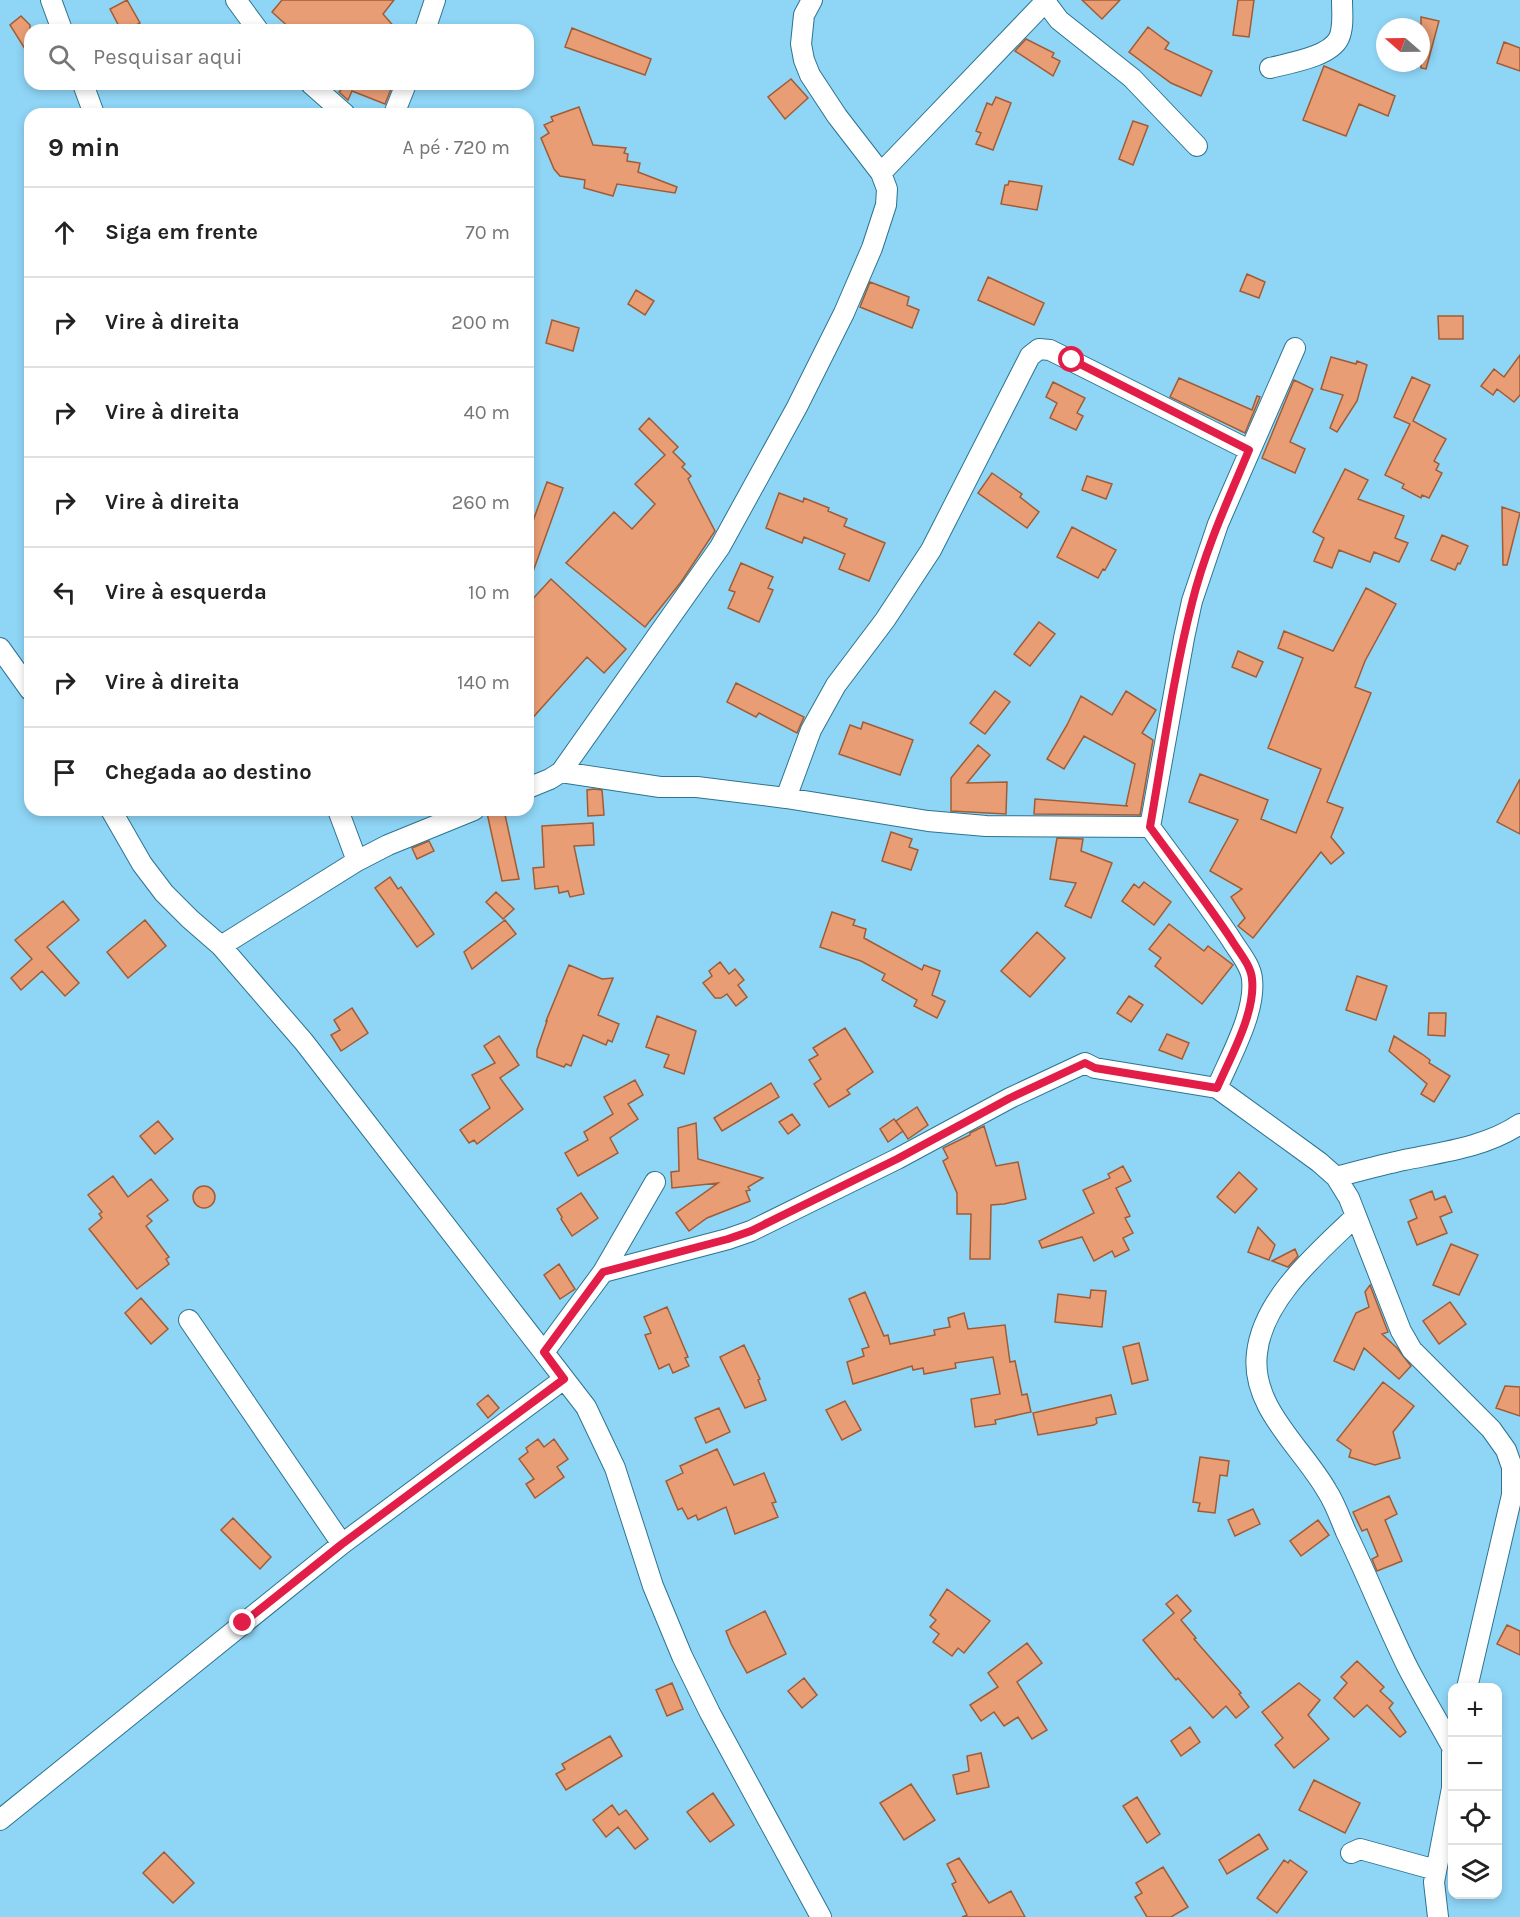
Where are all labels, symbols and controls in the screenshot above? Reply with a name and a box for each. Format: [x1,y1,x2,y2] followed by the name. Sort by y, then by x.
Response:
[1376,18,1430,72] north arrow
[24,24,534,90] search box
[45,41,78,74] icon: search
[93,44,242,70] text: Pesquisar aqui
[48,132,120,163] text: 9 min
[402,136,510,159] text: A pé · 720 m
[48,216,81,249] icon: ahead
[105,219,258,245] text: Siga em frente
[465,221,510,244] text: 70 m
[48,306,81,339] icon: right
[105,309,240,335] text: Vire à direita
[451,311,510,334] text: 200 m
[1058,346,1084,372] route start
[48,396,81,429] icon: right
[105,399,240,425] text: Vire à direita
[464,401,510,424] text: 40 m
[48,486,81,519] icon: right
[105,489,240,515] text: Vire à direita
[452,491,510,514] text: 260 m
[48,576,81,609] icon: left
[105,579,267,605] text: Vire à esquerda
[468,581,510,604] text: 10 m
[48,666,81,699] icon: right
[105,669,240,695] text: Vire à direita
[457,671,510,694] text: 140 m
[48,756,81,789] icon: arrive
[105,759,312,785] text: Chegada ao destino
[229,1609,255,1635] route end
[1448,1683,1502,1899] map controls
[1448,1683,1502,1737] button: +
[1448,1737,1502,1791] button: −
[1448,1791,1502,1845] button: locate
[1448,1845,1502,1899] button: layers

